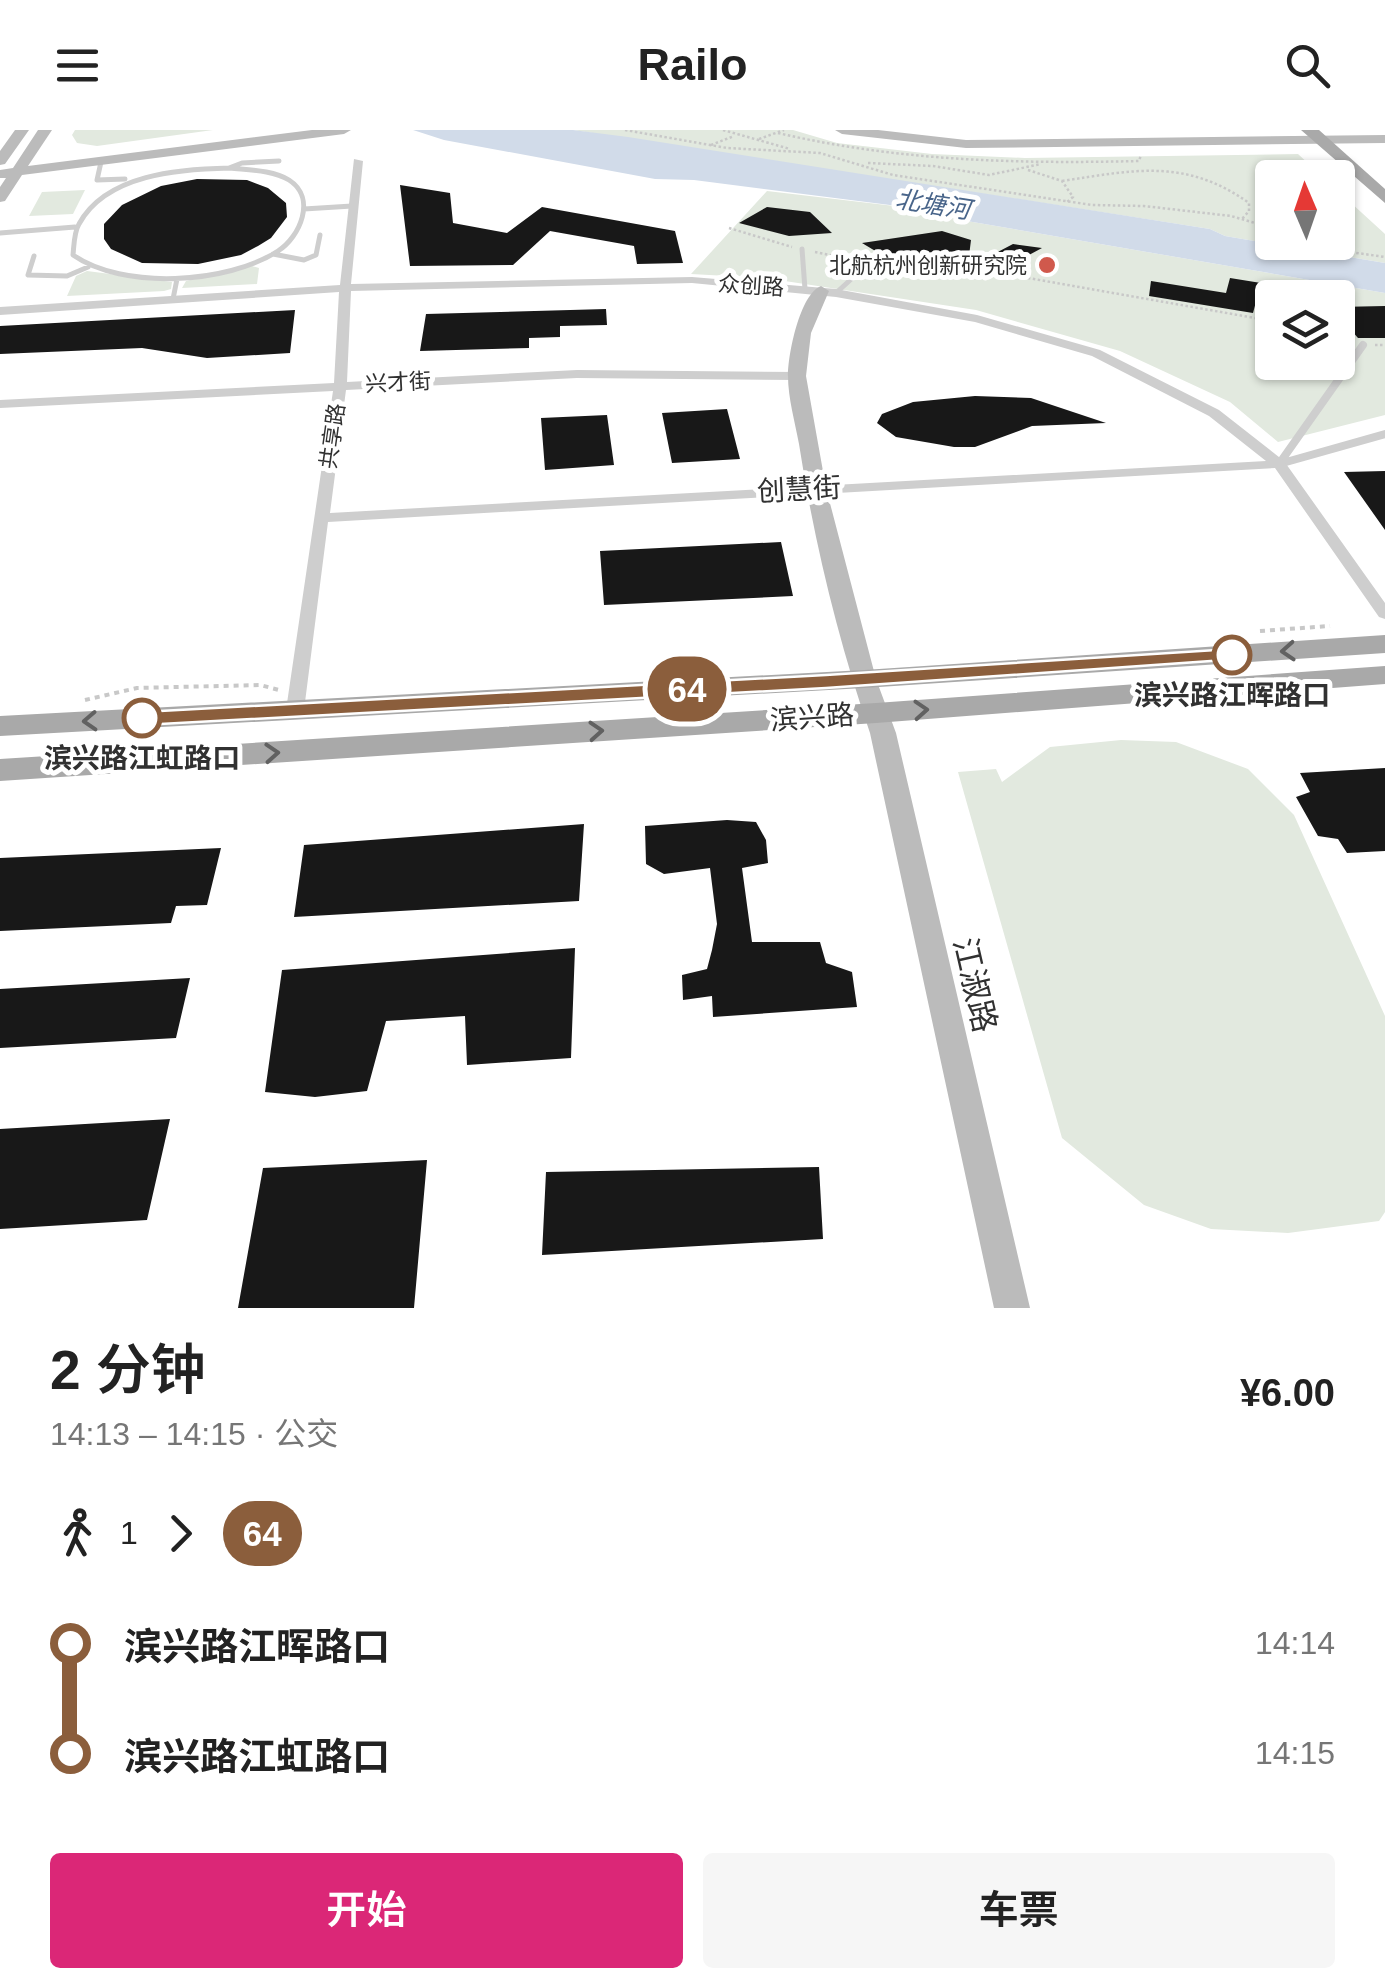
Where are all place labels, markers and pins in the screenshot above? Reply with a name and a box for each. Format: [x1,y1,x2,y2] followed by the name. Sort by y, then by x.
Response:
[829,253,1027,278] place label: 北航杭州创新研究院
[1036,254,1058,276] marker: 北航杭州创新研究院
[1213,636,1251,674] marker: 滨兴路江晖路口
[1134,680,1330,711] place label: 滨兴路江晖路口
[123,699,161,737] marker: 滨兴路江虹路口
[44,743,240,774] place label: 滨兴路江虹路口

